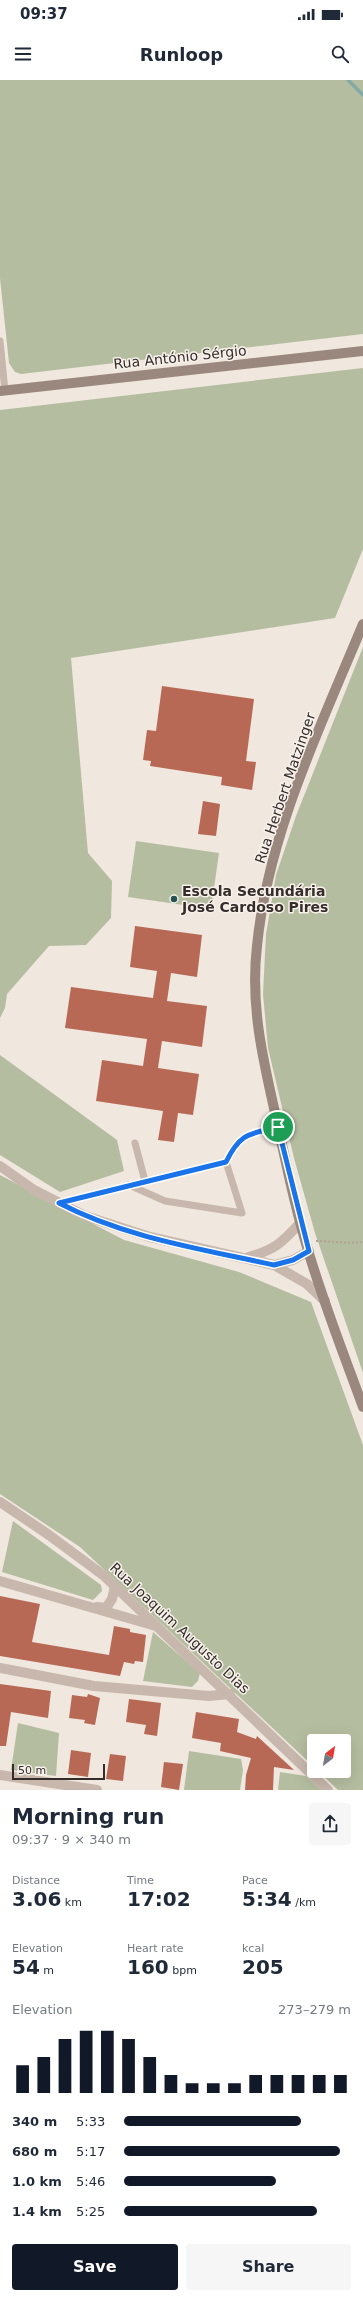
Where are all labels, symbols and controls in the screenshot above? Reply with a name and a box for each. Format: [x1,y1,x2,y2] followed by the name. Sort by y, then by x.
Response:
[20,5,68,23] text: 09:37
[12,43,34,65] icon: menu
[329,43,351,65] icon: search
[140,44,223,65] text: Runloop
[113,342,247,372] street label: Rua António Sérgio
[252,710,318,866] street label: Rua Herbert Matzinger
[181,883,328,915] place label: Escola Secundária José Cardoso Pires
[169,894,179,904] marker: Escola Secundária José Cardoso Pires
[261,1110,295,1144] pin
[267,1116,289,1138] icon: arrive
[107,1559,253,1697] street label: Rua Joaquim Augusto Dias
[307,1734,351,1778] north arrow
[307,1734,351,1778] map controls
[12,1762,105,1781] scale bar
[18,1764,46,1777] text: 50 m
[309,1803,351,1845] button: share
[12,1804,164,1829] text: Morning run
[12,1832,131,1847] text: 09:37 · 9 × 340 m
[12,1874,60,1887] text: Distance
[127,1874,154,1887] text: Time
[242,1874,268,1887] text: Pace
[12,1887,61,1911] text: 3.06
[127,1887,191,1911] text: 17:02
[242,1887,292,1911] text: 5:34
[61,1896,82,1909] text: km
[292,1896,316,1909] text: /km
[12,1942,63,1955] text: Elevation
[127,1942,183,1955] text: Heart rate
[242,1942,264,1955] text: kcal
[12,1955,40,1979] text: 54
[127,1955,169,1979] text: 160
[242,1955,284,1979] text: 205
[40,1964,54,1977] text: m
[169,1964,197,1977] text: bpm
[12,2002,72,2017] text: Elevation
[278,2002,351,2017] text: 273–279 m
[12,2114,57,2129] text: 340 m
[76,2114,105,2129] text: 5:33
[12,2144,57,2159] text: 680 m
[76,2144,105,2159] text: 5:17
[12,2174,62,2189] text: 1.0 km
[76,2174,105,2189] text: 5:46
[12,2204,62,2219] text: 1.4 km
[76,2204,105,2219] text: 5:25
[12,2244,178,2290] button: Save
[186,2244,351,2290] button: Share

